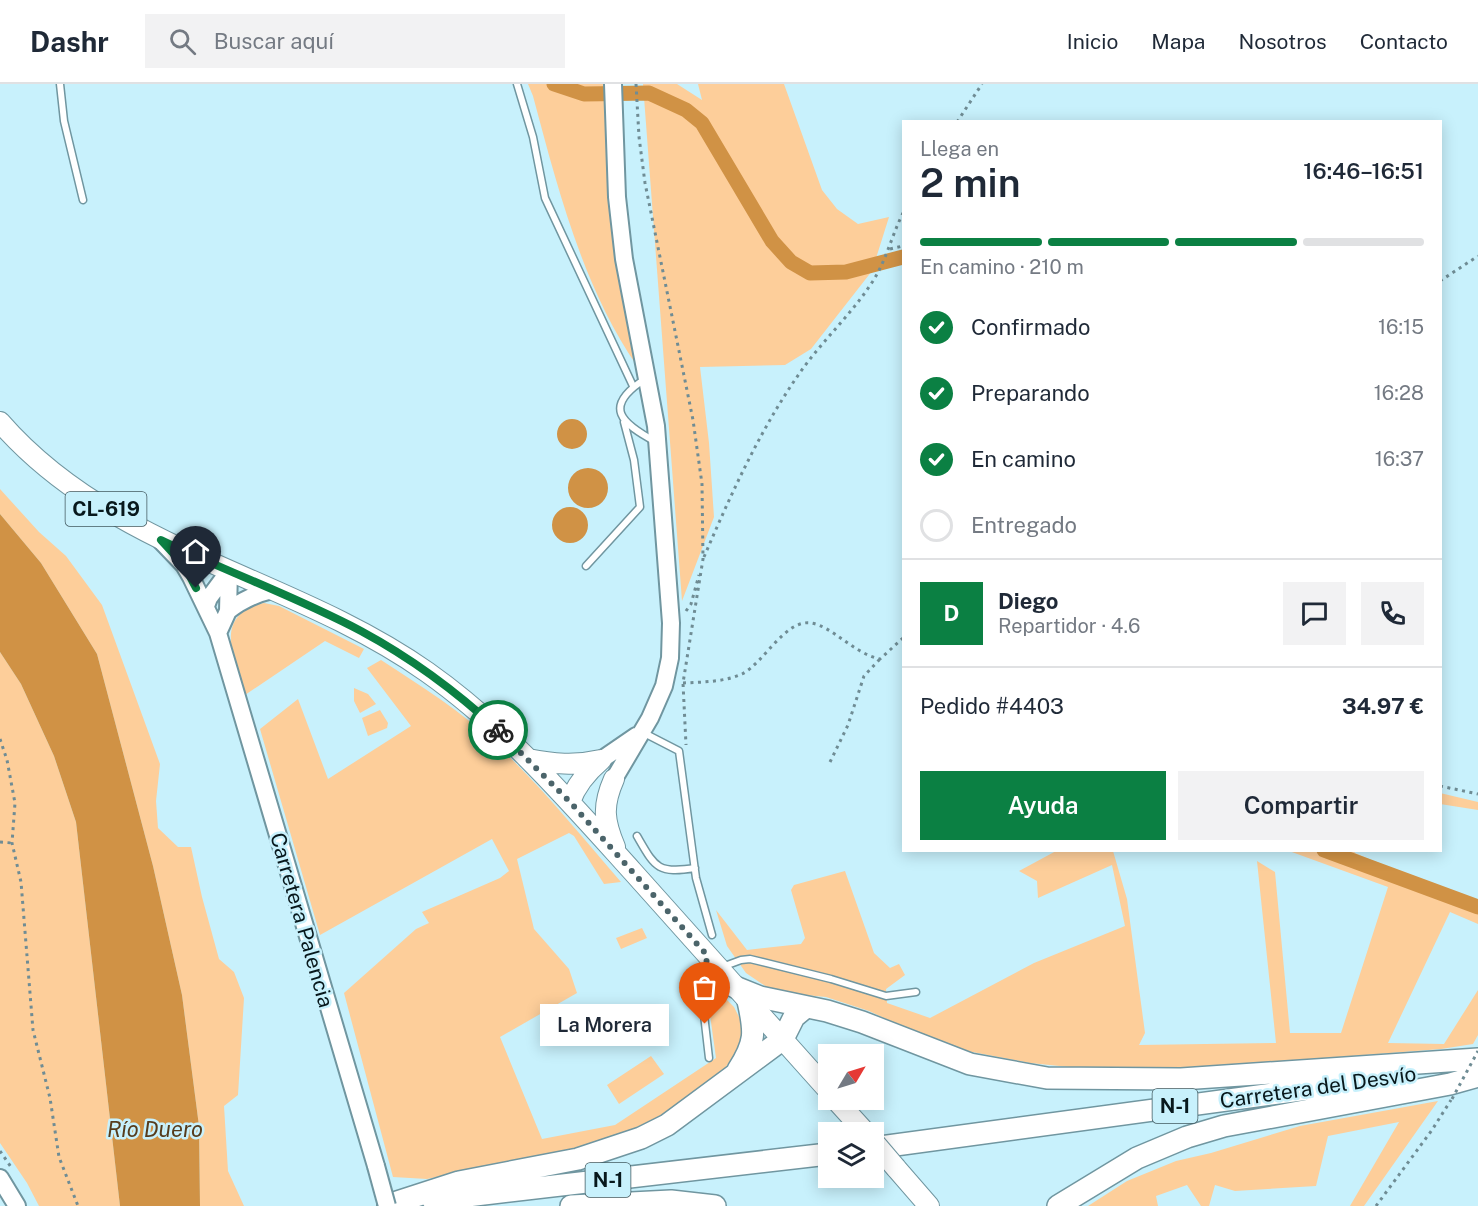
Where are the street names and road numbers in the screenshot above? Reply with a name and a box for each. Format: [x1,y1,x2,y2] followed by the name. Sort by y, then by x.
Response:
[66,492,146,526] road number: CL-619
[265,830,339,1010] street label: Carretera Palencia
[1218,1061,1418,1113] street label: Carretera del Desvío
[1152,1089,1198,1123] road number: N-1
[586,1163,630,1197] road number: N-1

